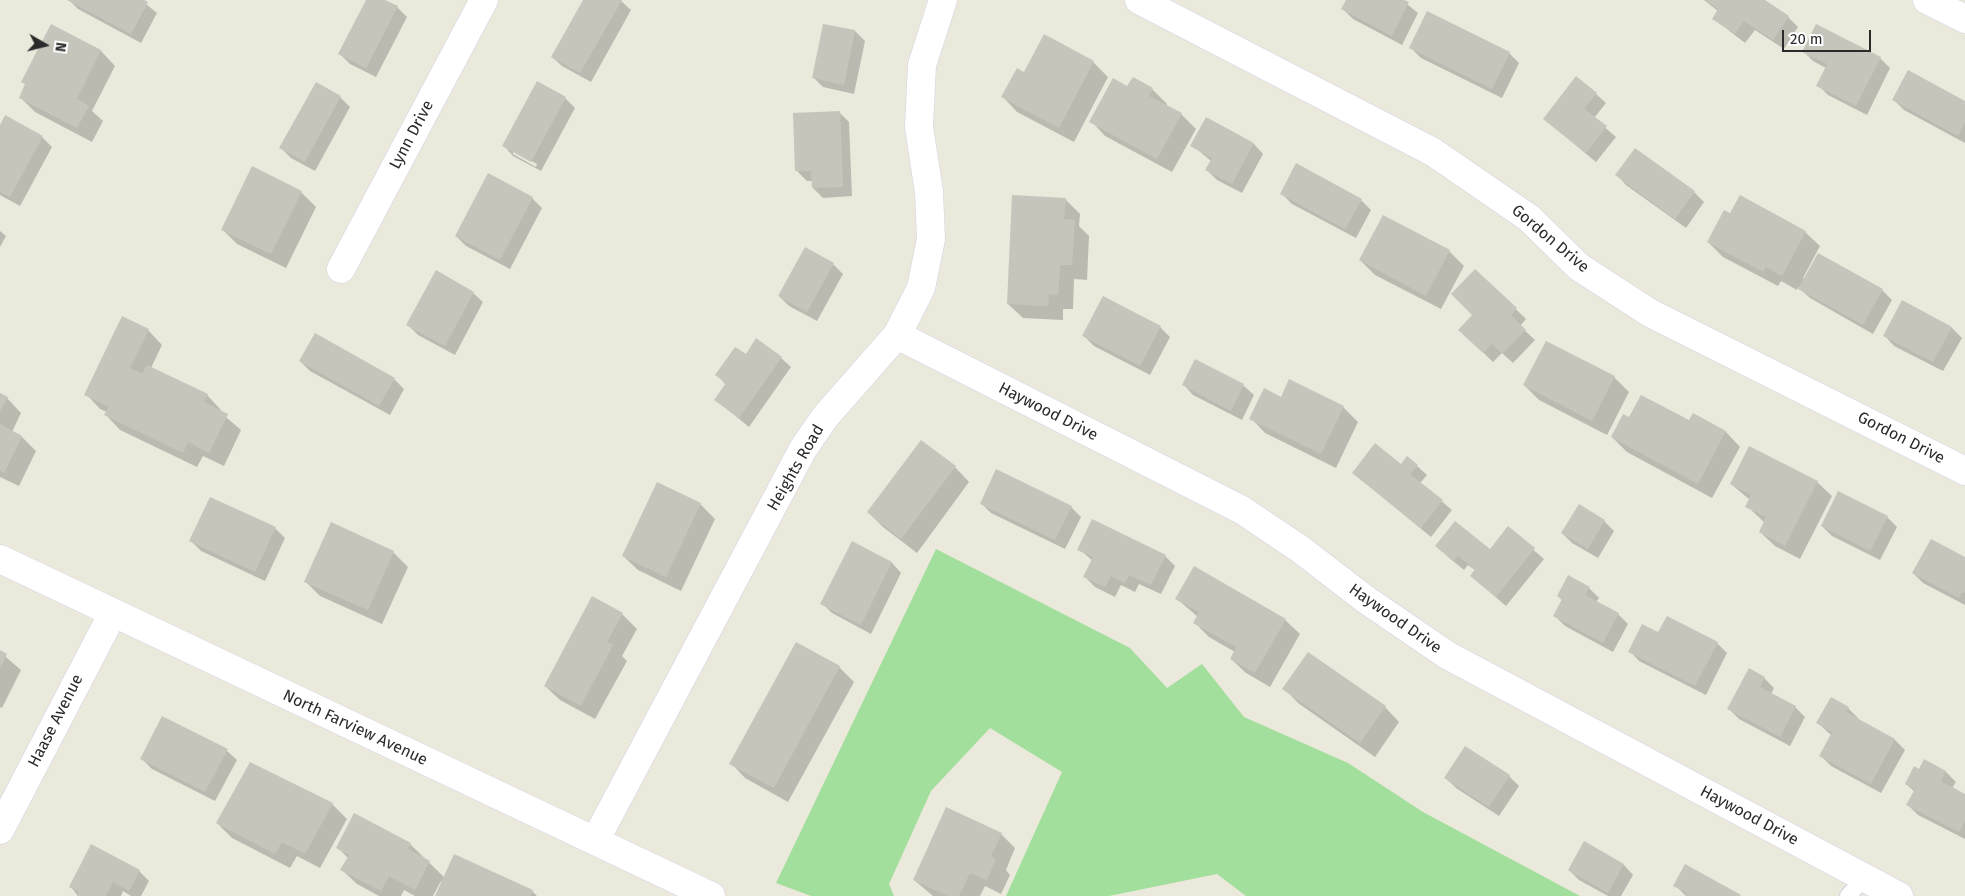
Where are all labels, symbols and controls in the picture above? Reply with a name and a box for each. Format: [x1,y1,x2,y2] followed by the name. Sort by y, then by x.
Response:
[20,20,70,70] north arrow
[1785,20,1874,52] scale bar
[1790,30,1823,48] text: 20 m
[51,41,69,53] text: N
[386,97,438,173] street label: Lynn Drive
[1507,201,1593,277] street label: Gordon Drive
[995,379,1101,445] street label: Haywood Drive
[1854,408,1948,468] street label: Gordon Drive
[764,422,828,514] street label: Heights Road
[1345,580,1445,658] street label: Haywood Drive
[24,671,88,771] street label: Haase Avenue
[280,686,430,770] street label: North Farview Avenue
[1697,782,1801,850] street label: Haywood Drive

